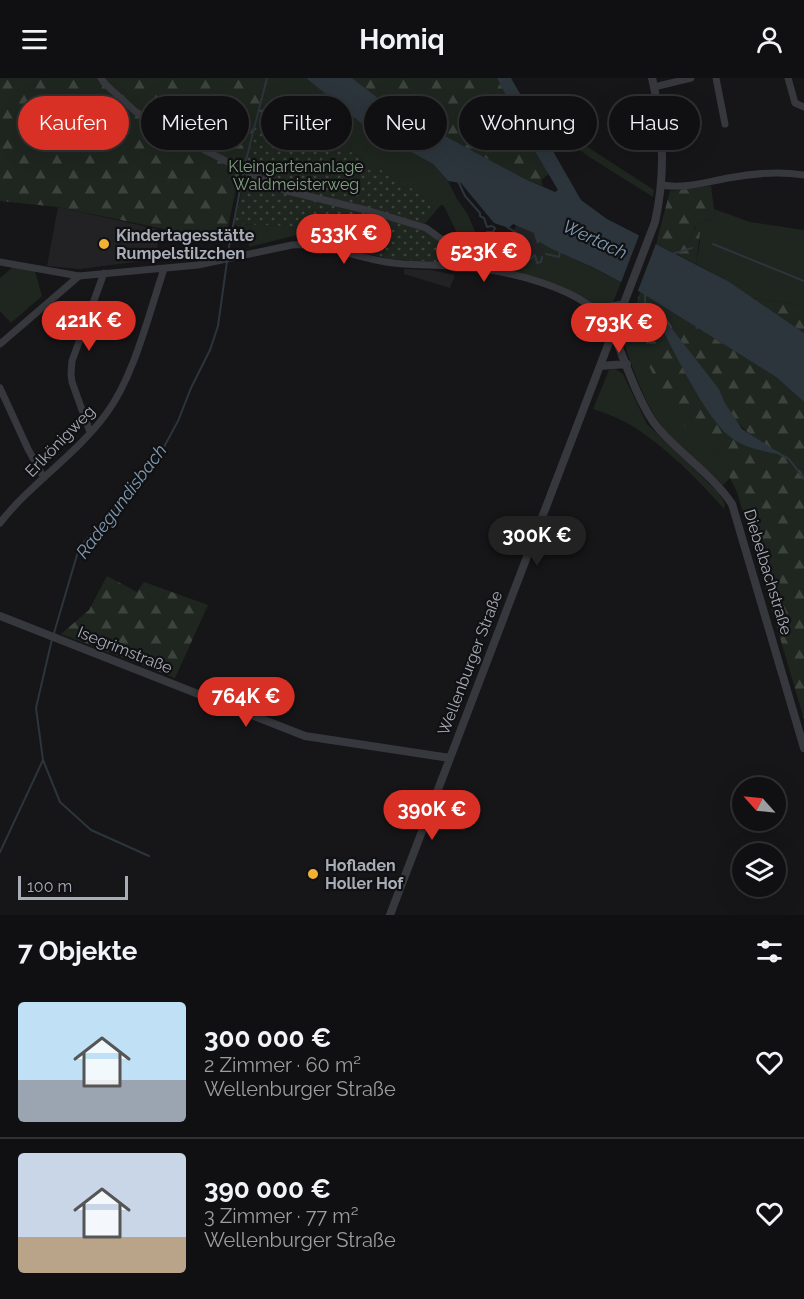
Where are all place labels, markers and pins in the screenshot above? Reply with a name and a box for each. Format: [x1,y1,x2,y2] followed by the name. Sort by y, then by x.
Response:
[295,214,393,265] pin: 533K €
[116,226,255,263] place label: Kindertagesstätte Rumpelstilzchen
[435,232,533,283] pin: 523K €
[97,237,111,251] marker: Kindertagesstätte Rumpelstilzchen
[40,301,138,352] pin: 421K €
[570,303,668,354] pin: 793K €
[488,516,586,567] pin: 300K €
[197,677,295,728] pin: 764K €
[383,790,481,841] pin: 390K €
[325,856,404,893] place label: Hofladen Holler Hof
[306,867,320,881] marker: Hofladen Holler Hof

